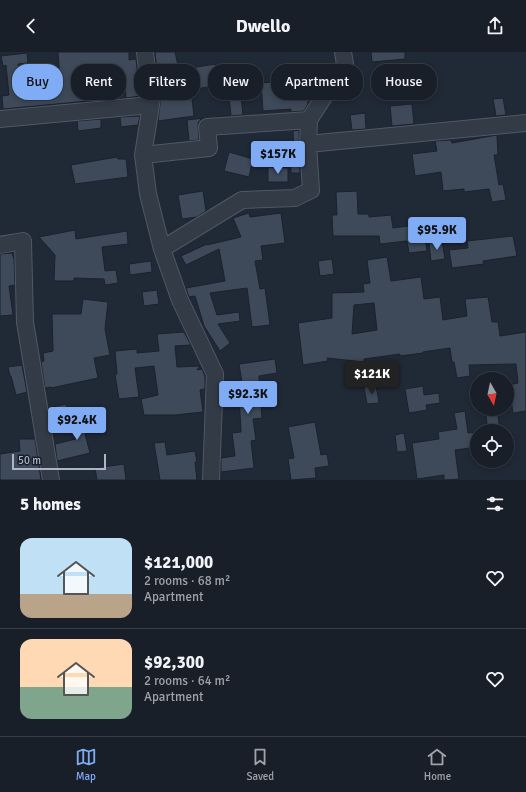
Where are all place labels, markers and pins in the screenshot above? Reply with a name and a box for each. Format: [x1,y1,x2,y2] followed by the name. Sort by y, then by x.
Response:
[250,141,306,175] pin: $157K
[404,217,470,251] pin: $95.9K
[344,361,400,395] pin: $121K
[215,381,281,415] pin: $92.3K
[44,407,110,441] pin: $92.4K

